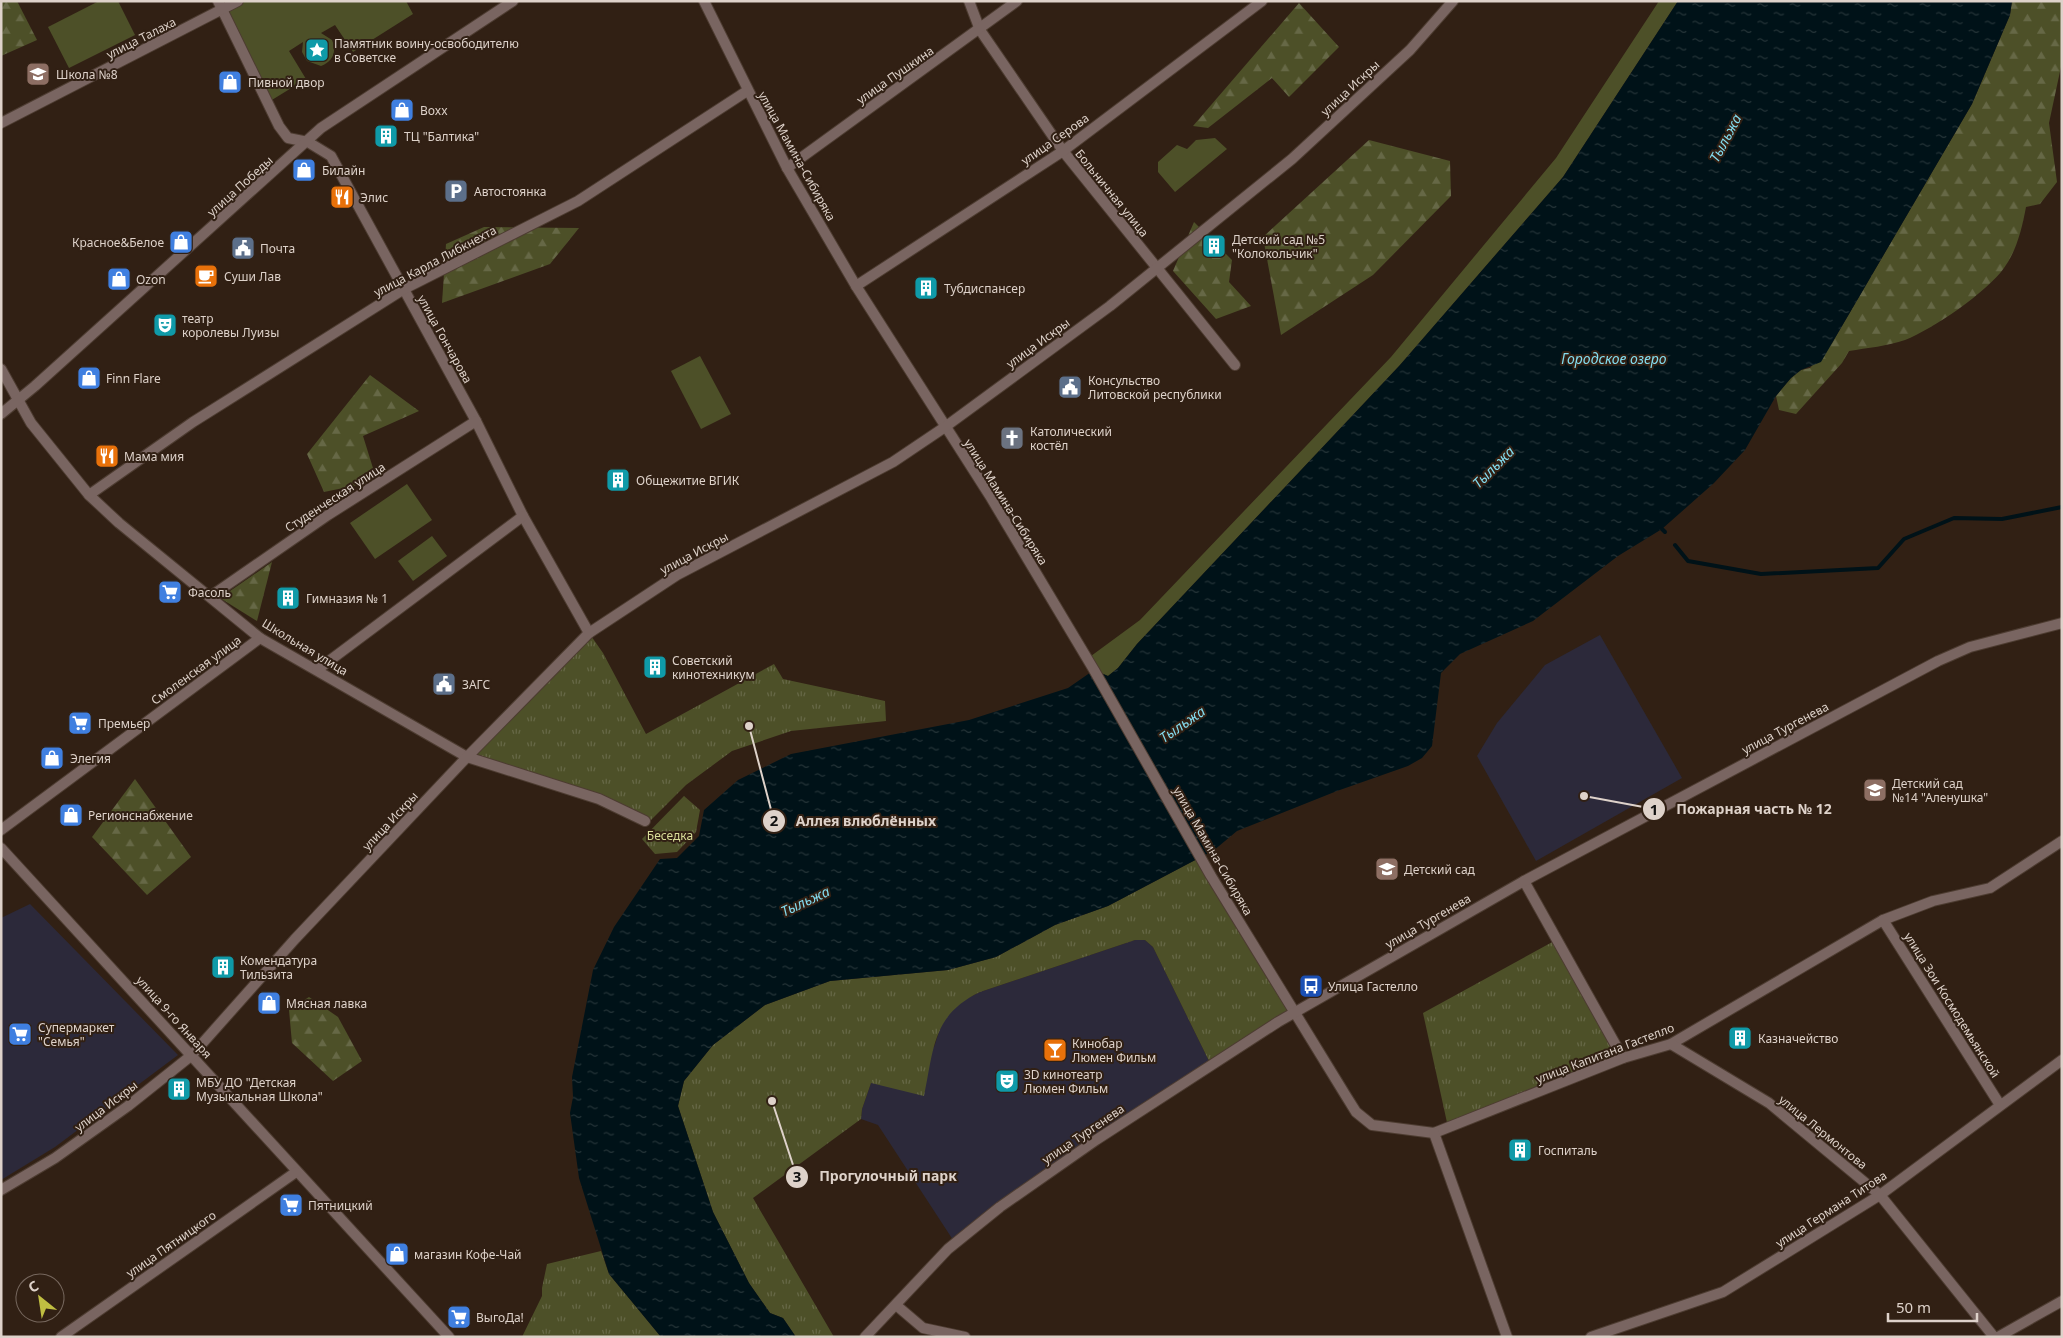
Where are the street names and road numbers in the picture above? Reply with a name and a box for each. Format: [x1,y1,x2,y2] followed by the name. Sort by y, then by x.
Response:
[103,13,179,63] street label: улица Талаха
[853,42,937,108] street label: улица Пушкина
[1317,56,1383,120] street label: улица Искры
[754,88,840,224] street label: улица Мамина-Сибиряка
[1018,109,1092,169] street label: улица Серова
[1071,146,1153,240] street label: Больничная улица
[203,152,277,220] street label: улица Победы
[371,221,499,301] street label: улица Карла Либкнехта
[414,292,476,386] street label: улица Гончарова
[1003,314,1073,372] street label: улица Искры
[960,436,1052,568] street label: улица Мамина-Сибиряка
[282,458,388,536] street label: Студенческая улица
[657,528,731,578] street label: улица Искры
[259,615,351,679] street label: Школьная улица
[147,631,245,709] street label: Смоленская улица
[1739,698,1831,758] street label: улица Тургенева
[1169,784,1257,918] street label: улица Мамина-Сибиряка
[358,788,422,854] street label: улица Искры
[1382,890,1474,952] street label: улица Тургенева
[1900,929,2004,1081] street label: улица Зои Космодемьянской
[132,972,216,1062] street label: улица 9-го Января
[1533,1019,1677,1087] street label: улица Капитана Гастелло
[71,1077,141,1135] street label: улица Искры
[1775,1091,1871,1173] street label: улица Лермонтова
[1038,1100,1128,1168] street label: улица Тургенева
[1772,1167,1890,1251] street label: улица Германа Титова
[123,1207,219,1281] street label: улица Пятницкого

